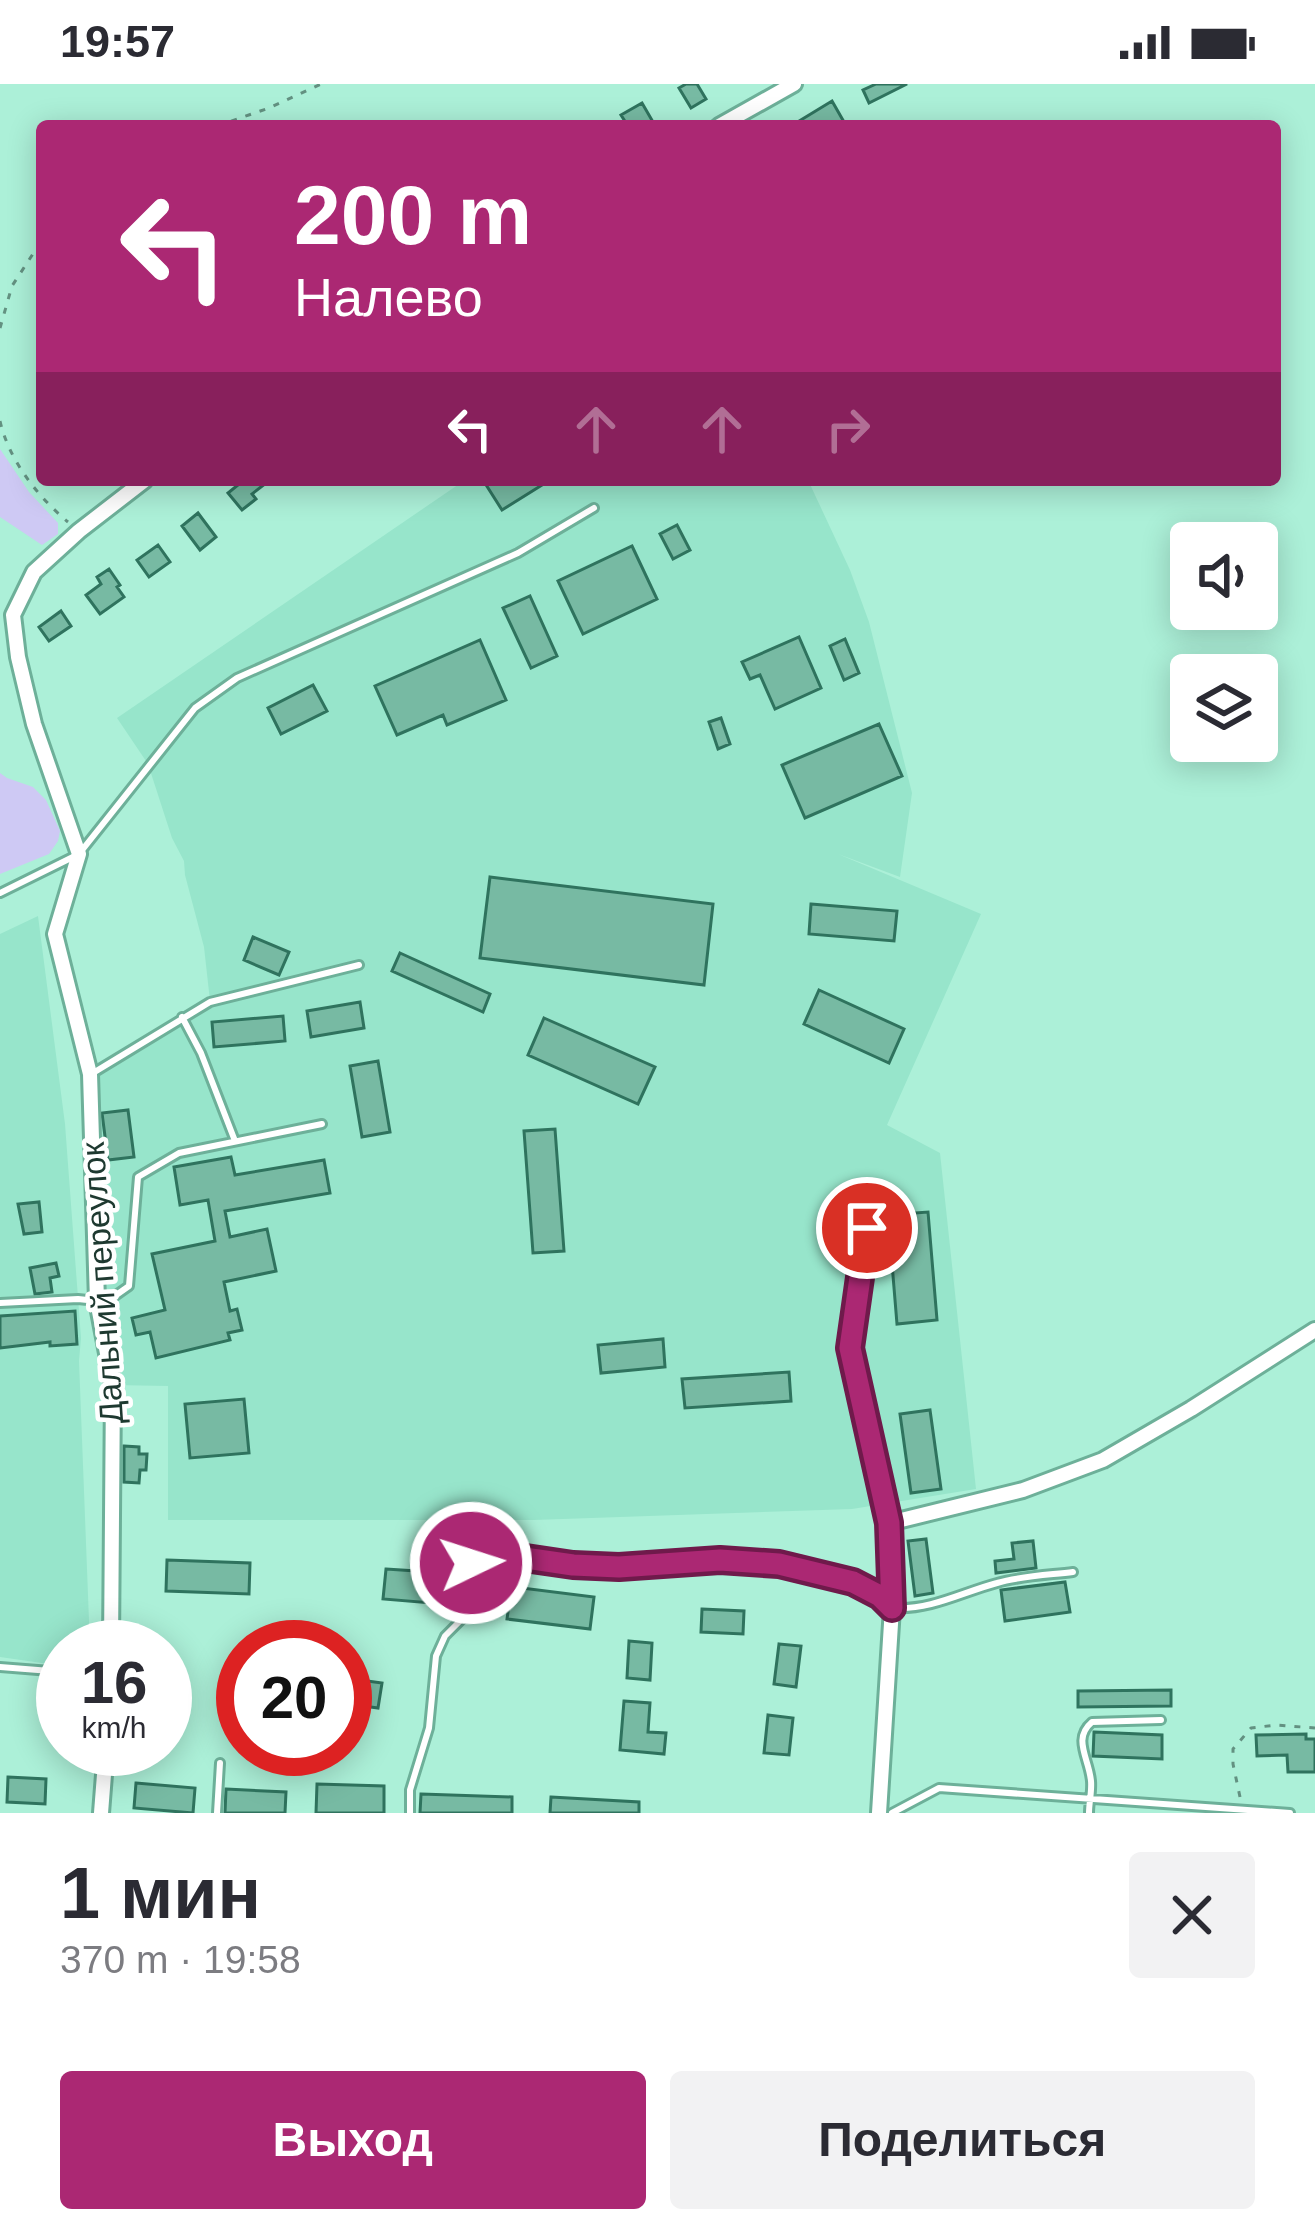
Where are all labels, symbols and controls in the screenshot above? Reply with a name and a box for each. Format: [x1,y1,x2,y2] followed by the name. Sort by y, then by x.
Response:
[60,16,175,67] text: 19:57
[96,168,252,324] icon: left
[294,168,532,262] text: 200 m
[294,267,483,327] text: Налево
[437,396,503,462] icon: left
[563,396,629,462] icon: ahead
[689,396,755,462] icon: ahead
[815,396,881,462] icon: right
[1170,522,1278,762] map controls
[1170,522,1278,630] button: sound
[1170,654,1278,762] button: layers
[74,1140,130,1425] street label: Дальний переулок
[816,1177,918,1279] pin
[834,1195,900,1261] icon: arrive
[408,1500,534,1626] position arrow
[216,1620,372,1776] speed limit sign: 20
[81,1649,147,1716] text: 16
[81,1711,147,1744] text: km/h
[1129,1852,1255,1978] button: close
[60,1853,261,1933] text: 1 мин
[60,1938,301,1981] text: 370 m · 19:58
[60,2071,646,2209] button: Выход
[670,2071,1255,2209] button: Поделиться

